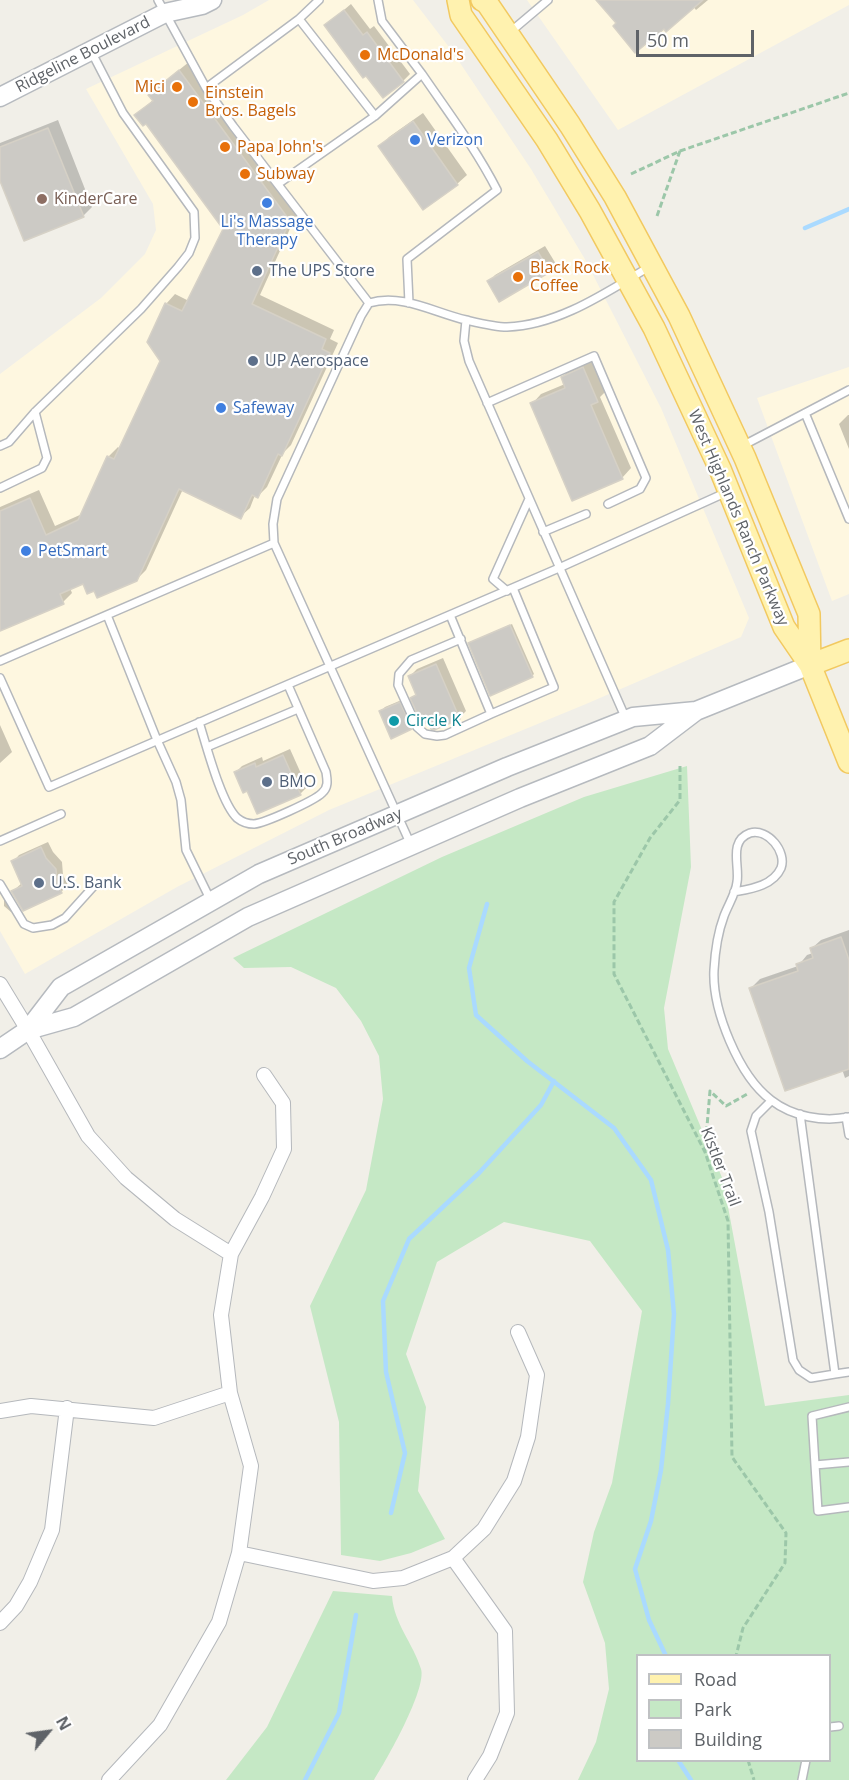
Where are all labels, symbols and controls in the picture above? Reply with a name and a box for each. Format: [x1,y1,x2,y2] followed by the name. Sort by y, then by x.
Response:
[13,13,153,97] street label: Ridgeline Boulevard
[639,18,758,56] scale bar
[647,28,689,52] text: 50 m
[377,45,464,65] place label: McDonald's
[358,48,372,62] marker: McDonald's
[135,77,165,97] place label: Mici
[170,80,184,94] marker: Mici
[205,83,296,121] place label: Einstein Bros. Bagels
[186,95,200,109] marker: Einstein Bros. Bagels
[427,130,483,150] place label: Verizon
[408,133,422,147] marker: Verizon
[237,137,323,157] place label: Papa John's
[218,140,232,154] marker: Papa John's
[257,164,315,184] place label: Subway
[238,167,252,181] marker: Subway
[54,189,137,209] place label: KinderCare
[35,192,49,206] marker: KinderCare
[260,196,274,210] marker: Li's Massage Therapy
[221,212,313,250] place label: Li's Massage Therapy
[530,258,609,296] place label: Black Rock Coffee
[269,261,375,281] place label: The UPS Store
[250,264,264,278] marker: The UPS Store
[511,270,525,284] marker: Black Rock Coffee
[265,351,369,371] place label: UP Aerospace
[246,354,260,368] marker: UP Aerospace
[233,398,294,418] place label: Safeway
[214,401,228,415] marker: Safeway
[684,407,792,629] street label: West Highlands Ranch Parkway
[38,541,107,561] place label: PetSmart
[19,544,33,558] marker: PetSmart
[406,711,461,731] place label: Circle K
[387,714,401,728] marker: Circle K
[279,772,316,792] place label: BMO
[260,775,274,789] marker: BMO
[285,804,405,870] street label: South Broadway
[51,873,121,893] place label: U.S. Bank
[32,876,46,890] marker: U.S. Bank
[696,1125,744,1209] street label: Kistler Trail
[636,1654,831,1762] legend
[694,1667,737,1691] text: Road
[694,1697,732,1721] text: Park
[18,1702,78,1762] north arrow
[51,1712,77,1734] text: N
[694,1727,762,1751] text: Building

